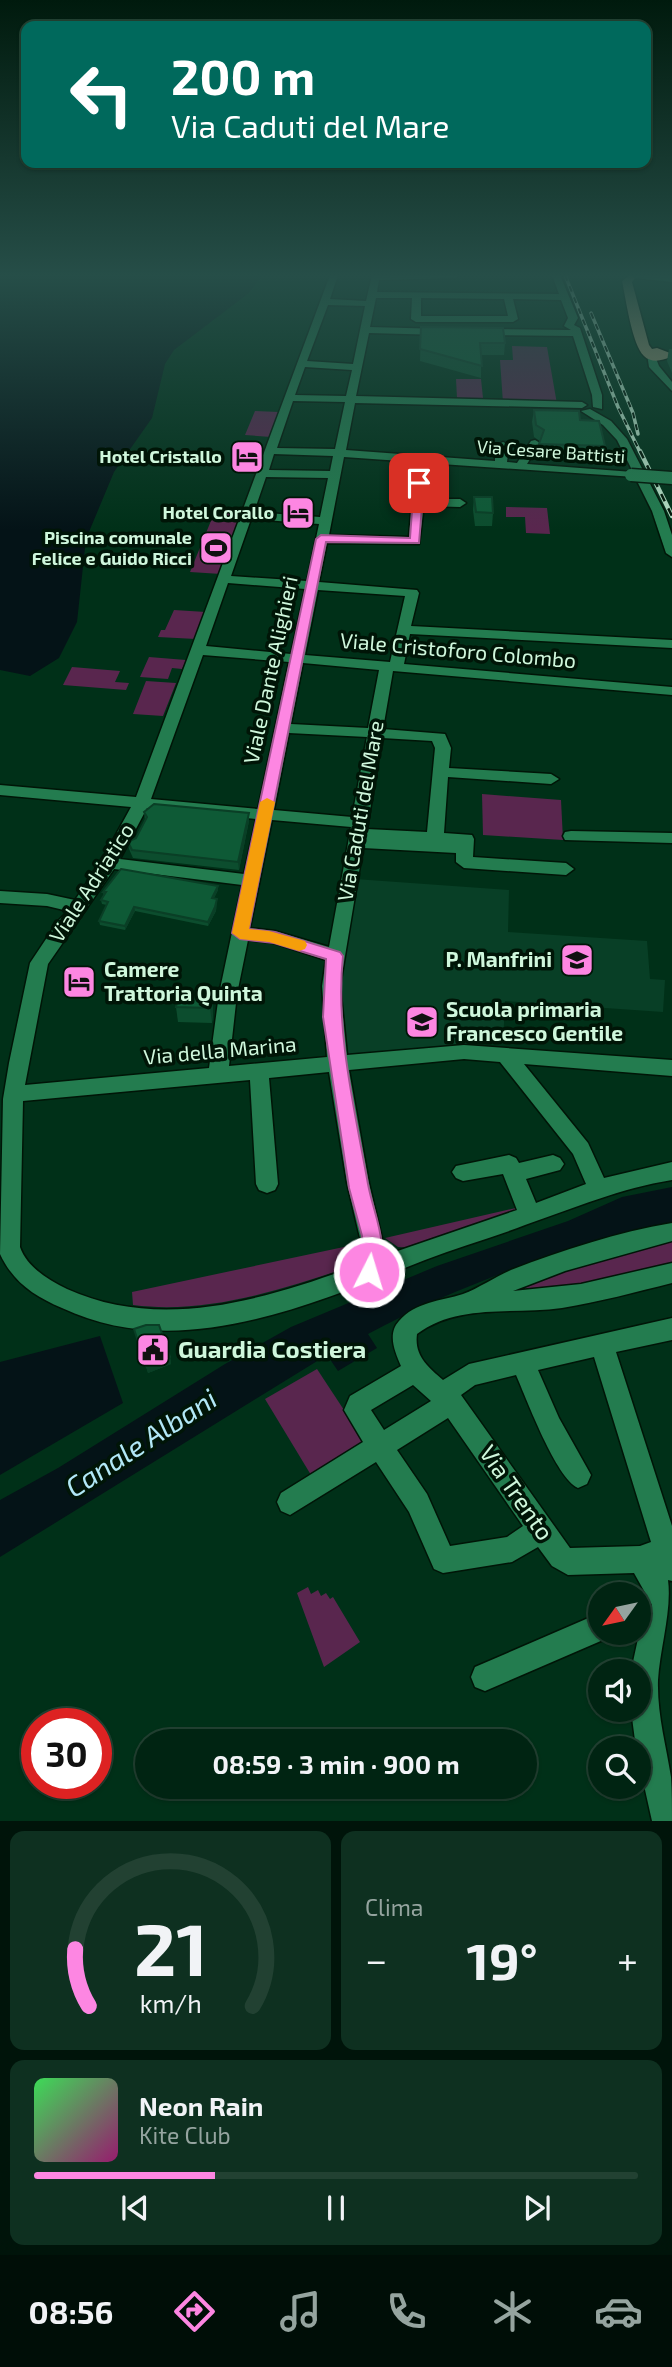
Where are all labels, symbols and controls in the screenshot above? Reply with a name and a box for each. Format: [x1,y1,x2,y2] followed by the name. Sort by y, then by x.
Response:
[171,46,315,105] text: 200 m
[56,49,147,140] icon: left
[171,106,449,144] text: Via Caduti del Mare
[476,435,626,467] street label: Via Cesare Battisti
[228,438,266,476] hotel icon: Hotel Cristallo
[99,445,222,467] place label: Hotel Cristallo
[389,453,449,513] pin
[400,464,438,502] icon: arrive
[279,494,317,532] hotel icon: Hotel Corallo
[163,501,274,523] place label: Hotel Corallo
[32,526,192,569] place label: Piscina comunale Felice e Guido Ricci
[197,529,235,567] sports icon: Piscina comunale Felice e Guido Ricci
[237,573,302,766] street label: Viale Dante Alighieri
[339,627,577,672] street label: Viale Cristoforo Colombo
[331,719,388,903] street label: Via Caduti del Mare
[43,818,138,946] street label: Viale Adriatico
[558,941,596,979] school or university icon: P. Manfrini
[445,946,552,971] place label: P. Manfrini
[104,956,263,1006] place label: Camere Trattoria Quinta
[60,963,98,1001] hotel icon: Camere Trattoria Quinta
[446,996,623,1045] place label: Scuola primaria Francesco Gentile
[403,1003,441,1041] school or university icon: Scuola primaria Francesco Gentile
[142,1030,297,1069] street label: Via della Marina
[332,1235,406,1309] position arrow
[134,1331,172,1369] public building icon: Guardia Costiera
[178,1334,366,1363] place label: Guardia Costiera
[58,1381,223,1504] water label: Canale Albani
[474,1439,560,1545] street label: Via Trento
[588,1582,651,1645] north arrow
[588,1582,651,1799] map controls
[588,1659,651,1722] button: sound
[21,1708,112,1799] speed limit sign: 30
[588,1736,651,1799] button: search
[212,1748,460,1779] text: 08:59 · 3 min · 900 m
[365,1893,423,1921] text: Clima
[134,1904,207,1992] text: 21
[467,1928,538,1990] text: 19°
[365,1936,387,1982] text: −
[617,1936,638,1982] text: +
[139,1988,202,2018] text: km/h
[139,2090,263,2121] text: Neon Rain
[139,2121,231,2149] text: Kite Club
[116,2189,154,2227] icon: previous
[317,2189,355,2227] icon: pause
[518,2189,556,2227] icon: next
[170,2287,219,2336] icon: directions
[276,2287,325,2336] icon: music
[382,2287,431,2336] icon: phone
[488,2287,537,2336] icon: climate
[594,2287,643,2336] icon: car
[29,2292,113,2330] text: 08:56

